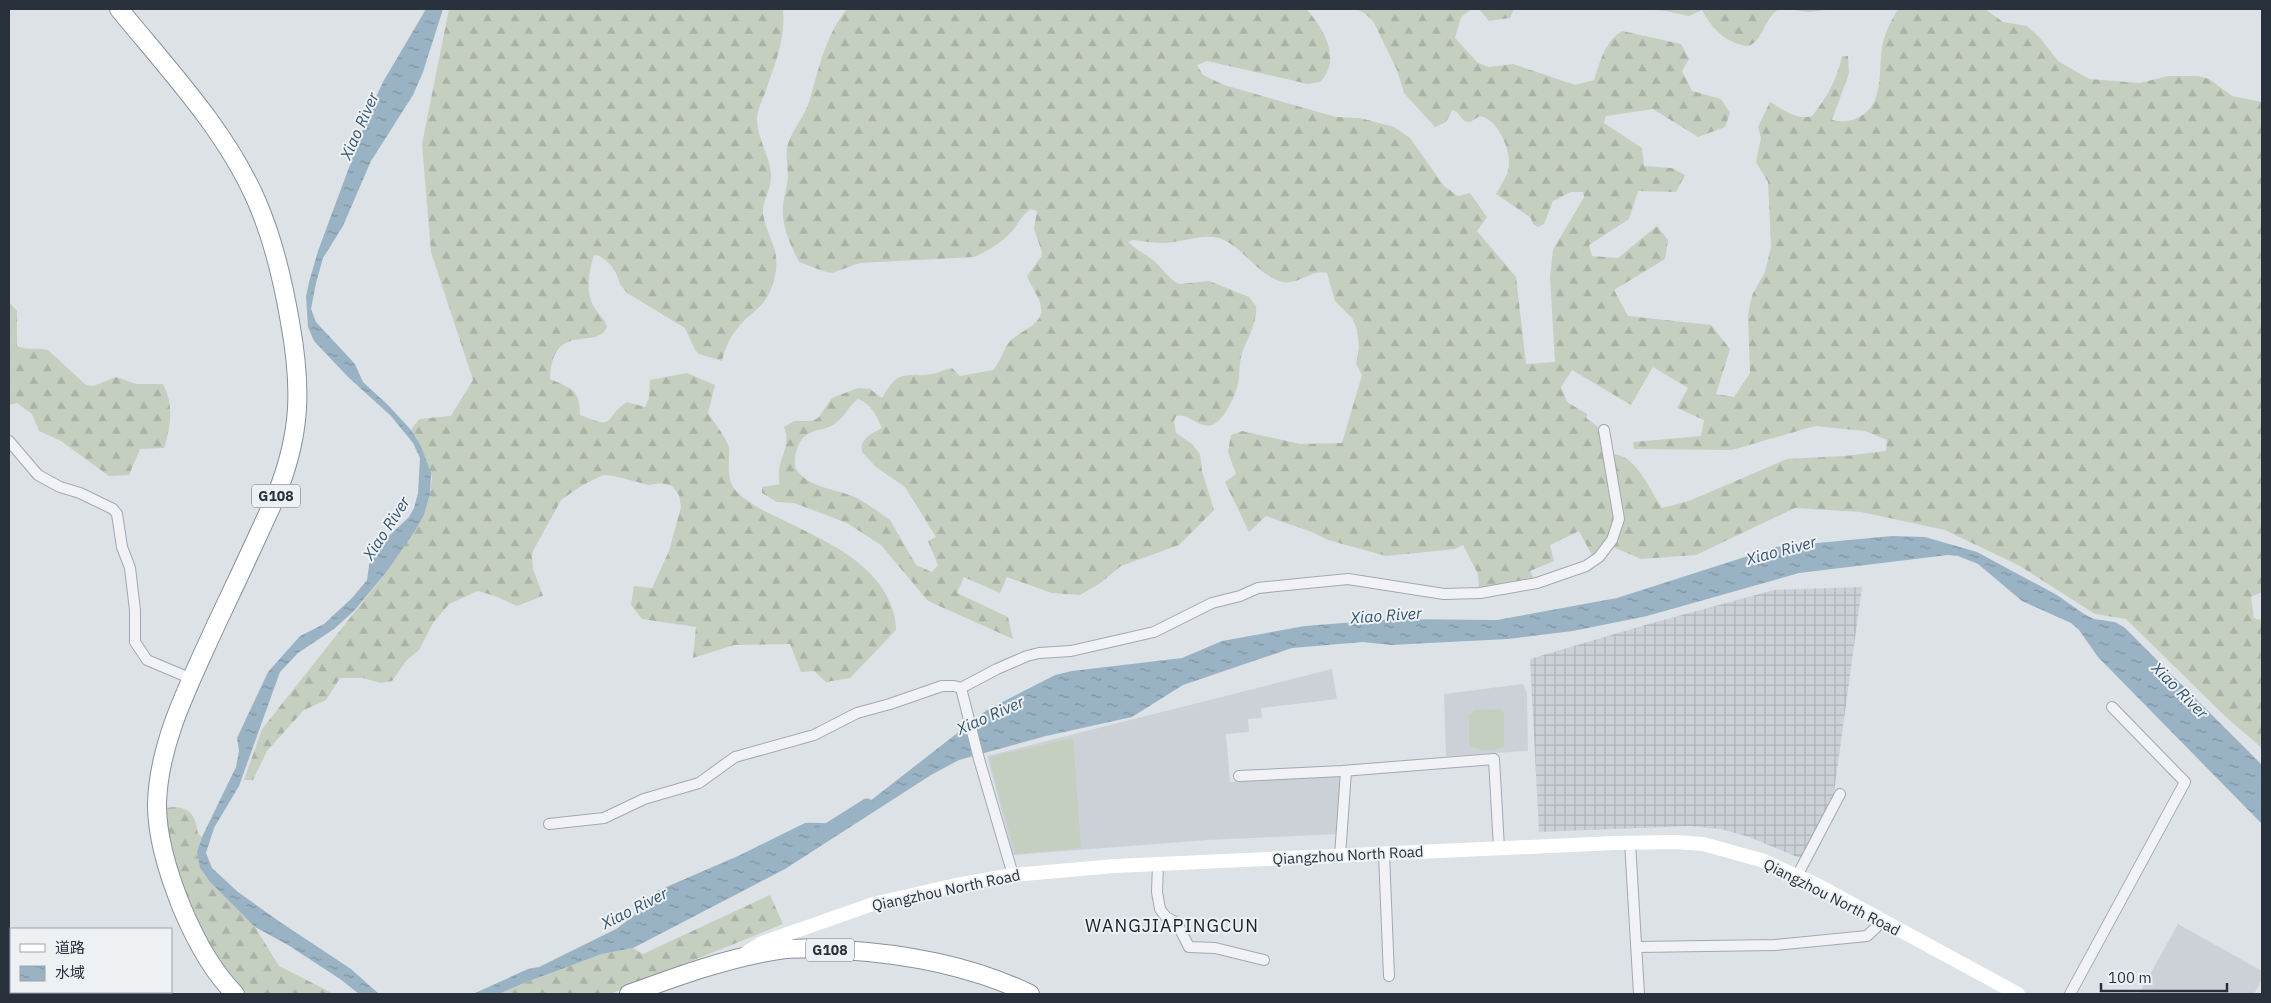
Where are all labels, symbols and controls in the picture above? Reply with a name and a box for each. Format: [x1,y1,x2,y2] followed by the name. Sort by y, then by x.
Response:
[335,88,383,164] water label: Xiao River
[252,484,300,508] road number: G108
[358,492,415,564] water label: Xiao River
[1743,531,1819,569] water label: Xiao River
[1349,602,1424,628] water label: Xiao River
[2147,657,2213,723] water label: Xiao River
[952,691,1028,739] water label: Xiao River
[1272,842,1424,868] street label: Qiangzhou North Road
[1760,854,1904,940] street label: Qiangzhou North Road
[870,865,1022,915] street label: Qiangzhou North Road
[597,882,671,934] water label: Xiao River
[1085,914,1259,937] district label: WANGJIAPINGCUN
[10,928,172,993] legend
[55,938,85,957] text: 道路
[806,938,854,962] road number: G108
[2101,960,2227,992] scale bar
[55,963,85,982] text: 水域
[2108,968,2152,987] text: 100 m

